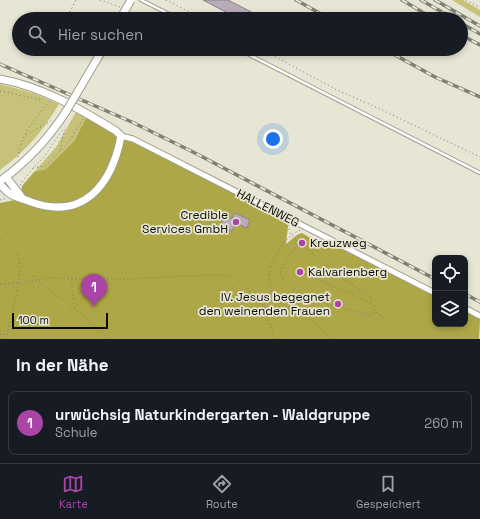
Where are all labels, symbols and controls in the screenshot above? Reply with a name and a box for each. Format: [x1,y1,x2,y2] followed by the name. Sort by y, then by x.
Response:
[12,12,468,56] search box
[26,23,48,45] icon: search
[58,25,143,44] text: Hier suchen
[263,129,283,149] your location
[234,185,302,231] street label: HALLENWEG
[142,207,228,237] place label: Credible Services GmbH
[231,217,241,227] marker: Credible Services GmbH
[310,235,367,251] place label: Kreuzweg
[297,238,307,248] marker: Kreuzweg
[432,255,468,327] map controls
[432,255,468,291] button: locate
[308,264,387,280] place label: Kalvarienberg
[295,267,305,277] marker: Kalvarienberg
[81,274,107,307] pin: 1
[199,289,330,319] place label: IV. Jesus begegnet den weinenden Frauen
[432,291,468,327] button: layers
[333,299,343,309] marker: IV. Jesus begegnet den weinenden Frauen
[12,311,108,330] scale bar
[18,313,49,327] text: 100 m
[16,354,108,376] text: In der Nähe
[55,405,370,424] text: urwüchsig Naturkindergarten - Waldgruppe
[27,415,33,432] text: 1
[424,415,463,432] text: 260 m
[55,424,97,441] text: Schule
[59,473,88,511] tab: Karte
[206,473,238,511] tab: Route
[356,473,421,511] tab: Gespeichert

